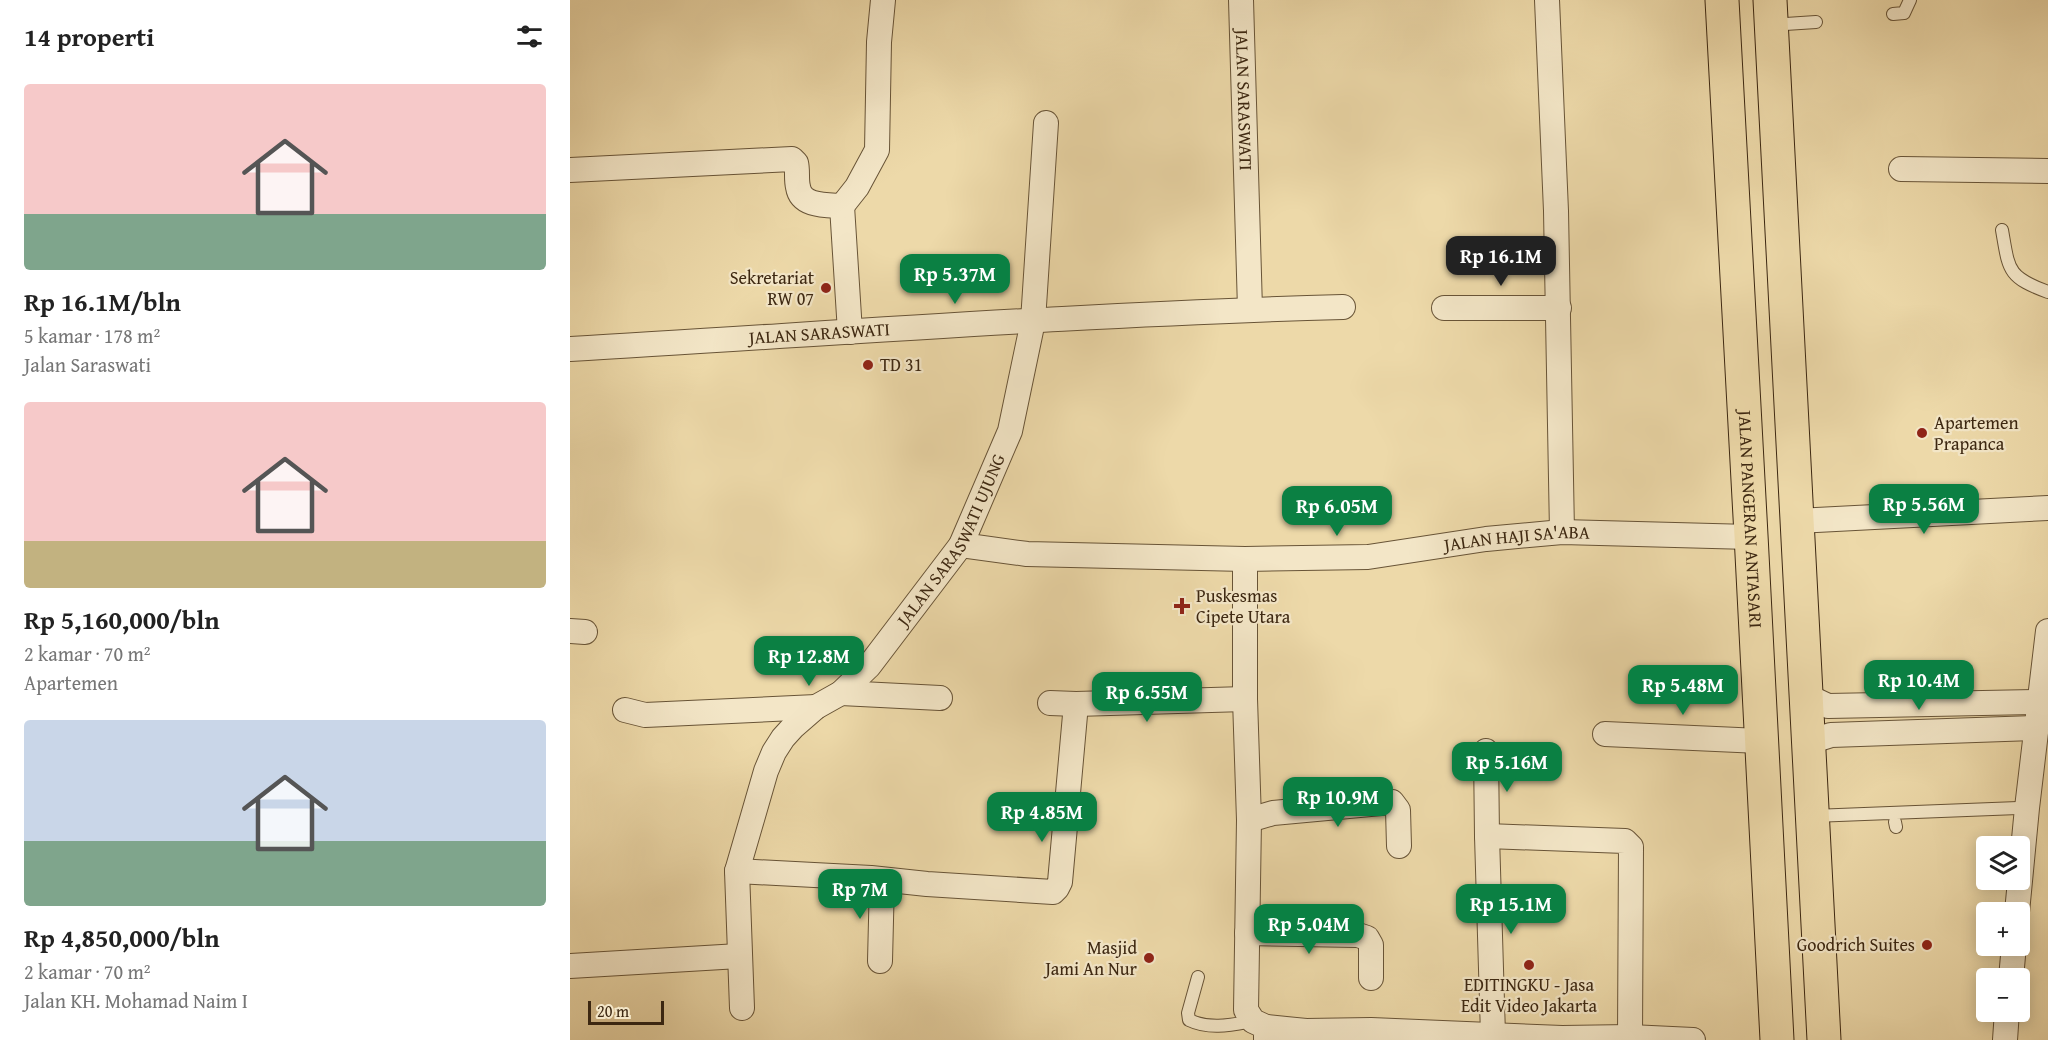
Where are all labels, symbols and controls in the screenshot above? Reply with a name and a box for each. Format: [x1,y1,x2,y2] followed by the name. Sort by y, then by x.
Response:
[24,17,154,56] text: 14 properti
[513,20,546,53] icon: filters
[1229,27,1260,171] street label: JALAN SARASWATI
[231,123,339,231] icon: home
[1439,236,1563,287] pin: Rp 16.1M
[1460,241,1542,270] text: Rp 16.1M
[893,254,1017,305] pin: Rp 5.37M
[914,259,996,288] text: Rp 5.37M
[730,264,815,312] place label: Sekretariat RW 07
[819,281,833,295] marker: Sekretariat RW 07
[24,282,181,321] text: Rp 16.1M/bln
[746,315,891,351] street label: JALAN SARASWATI
[24,321,160,350] text: 5 kamar · 178 m²
[24,350,151,379] text: Jalan Saraswati
[880,351,922,378] place label: TD 31
[861,358,875,372] marker: TD 31
[1732,407,1770,629] street label: JALAN PANGERAN ANTASARI
[1934,409,2019,457] place label: Apartemen Prapanca
[1915,426,1929,440] marker: Apartemen Prapanca
[231,441,339,549] icon: home
[889,449,1012,633] street label: JALAN SARASWATI UJUNG
[1862,484,1986,535] pin: Rp 5.56M
[1275,486,1399,537] pin: Rp 6.05M
[1883,489,1965,518] text: Rp 5.56M
[1296,491,1378,520] text: Rp 6.05M
[1440,518,1590,559] street label: JALAN HAJI SA'ABA
[1196,582,1291,630] place label: Puskesmas Cipete Utara
[1173,597,1191,615] marker: Puskesmas Cipete Utara
[24,600,220,639] text: Rp 5,160,000/bln
[747,636,871,687] pin: Rp 12.8M
[24,639,151,668] text: 2 kamar · 70 m²
[768,641,850,670] text: Rp 12.8M
[1857,660,1981,711] pin: Rp 10.4M
[1621,665,1745,716] pin: Rp 5.48M
[1878,665,1960,694] text: Rp 10.4M
[24,668,118,697] text: Apartemen
[1642,670,1724,699] text: Rp 5.48M
[1085,672,1209,723] pin: Rp 6.55M
[1106,677,1188,706] text: Rp 6.55M
[1445,742,1569,793] pin: Rp 5.16M
[1466,747,1548,776] text: Rp 5.16M
[231,759,339,867] icon: home
[1276,777,1400,828] pin: Rp 10.9M
[1297,782,1379,811] text: Rp 10.9M
[980,792,1104,843] pin: Rp 4.85M
[1001,797,1083,826] text: Rp 4.85M
[1976,836,2030,1022] map controls
[1976,836,2030,890] button: layers
[818,869,902,920] pin: Rp 7M
[832,874,888,903] text: Rp 7M
[1449,884,1573,935] pin: Rp 15.1M
[1470,889,1552,918] text: Rp 15.1M
[1976,902,2030,956] button: +
[1247,904,1371,955] pin: Rp 5.04M
[1268,909,1350,938] text: Rp 5.04M
[24,918,220,957] text: Rp 4,850,000/bln
[1797,931,1915,958] place label: Goodrich Suites
[1043,934,1138,982] place label: Masjid Jami An Nur
[1920,938,1934,952] marker: Goodrich Suites
[1142,951,1156,965] marker: Masjid Jami An Nur
[24,957,151,986] text: 2 kamar · 70 m²
[1522,958,1536,972] marker: EDITINGKU - Jasa Edit Video Jakarta
[1976,968,2030,1022] button: −
[1461,971,1598,1019] place label: EDITINGKU - Jasa Edit Video Jakarta
[24,986,248,1015] text: Jalan KH. Mohamad Naim I
[588,998,664,1026] scale bar
[597,999,629,1023] text: 20 m

